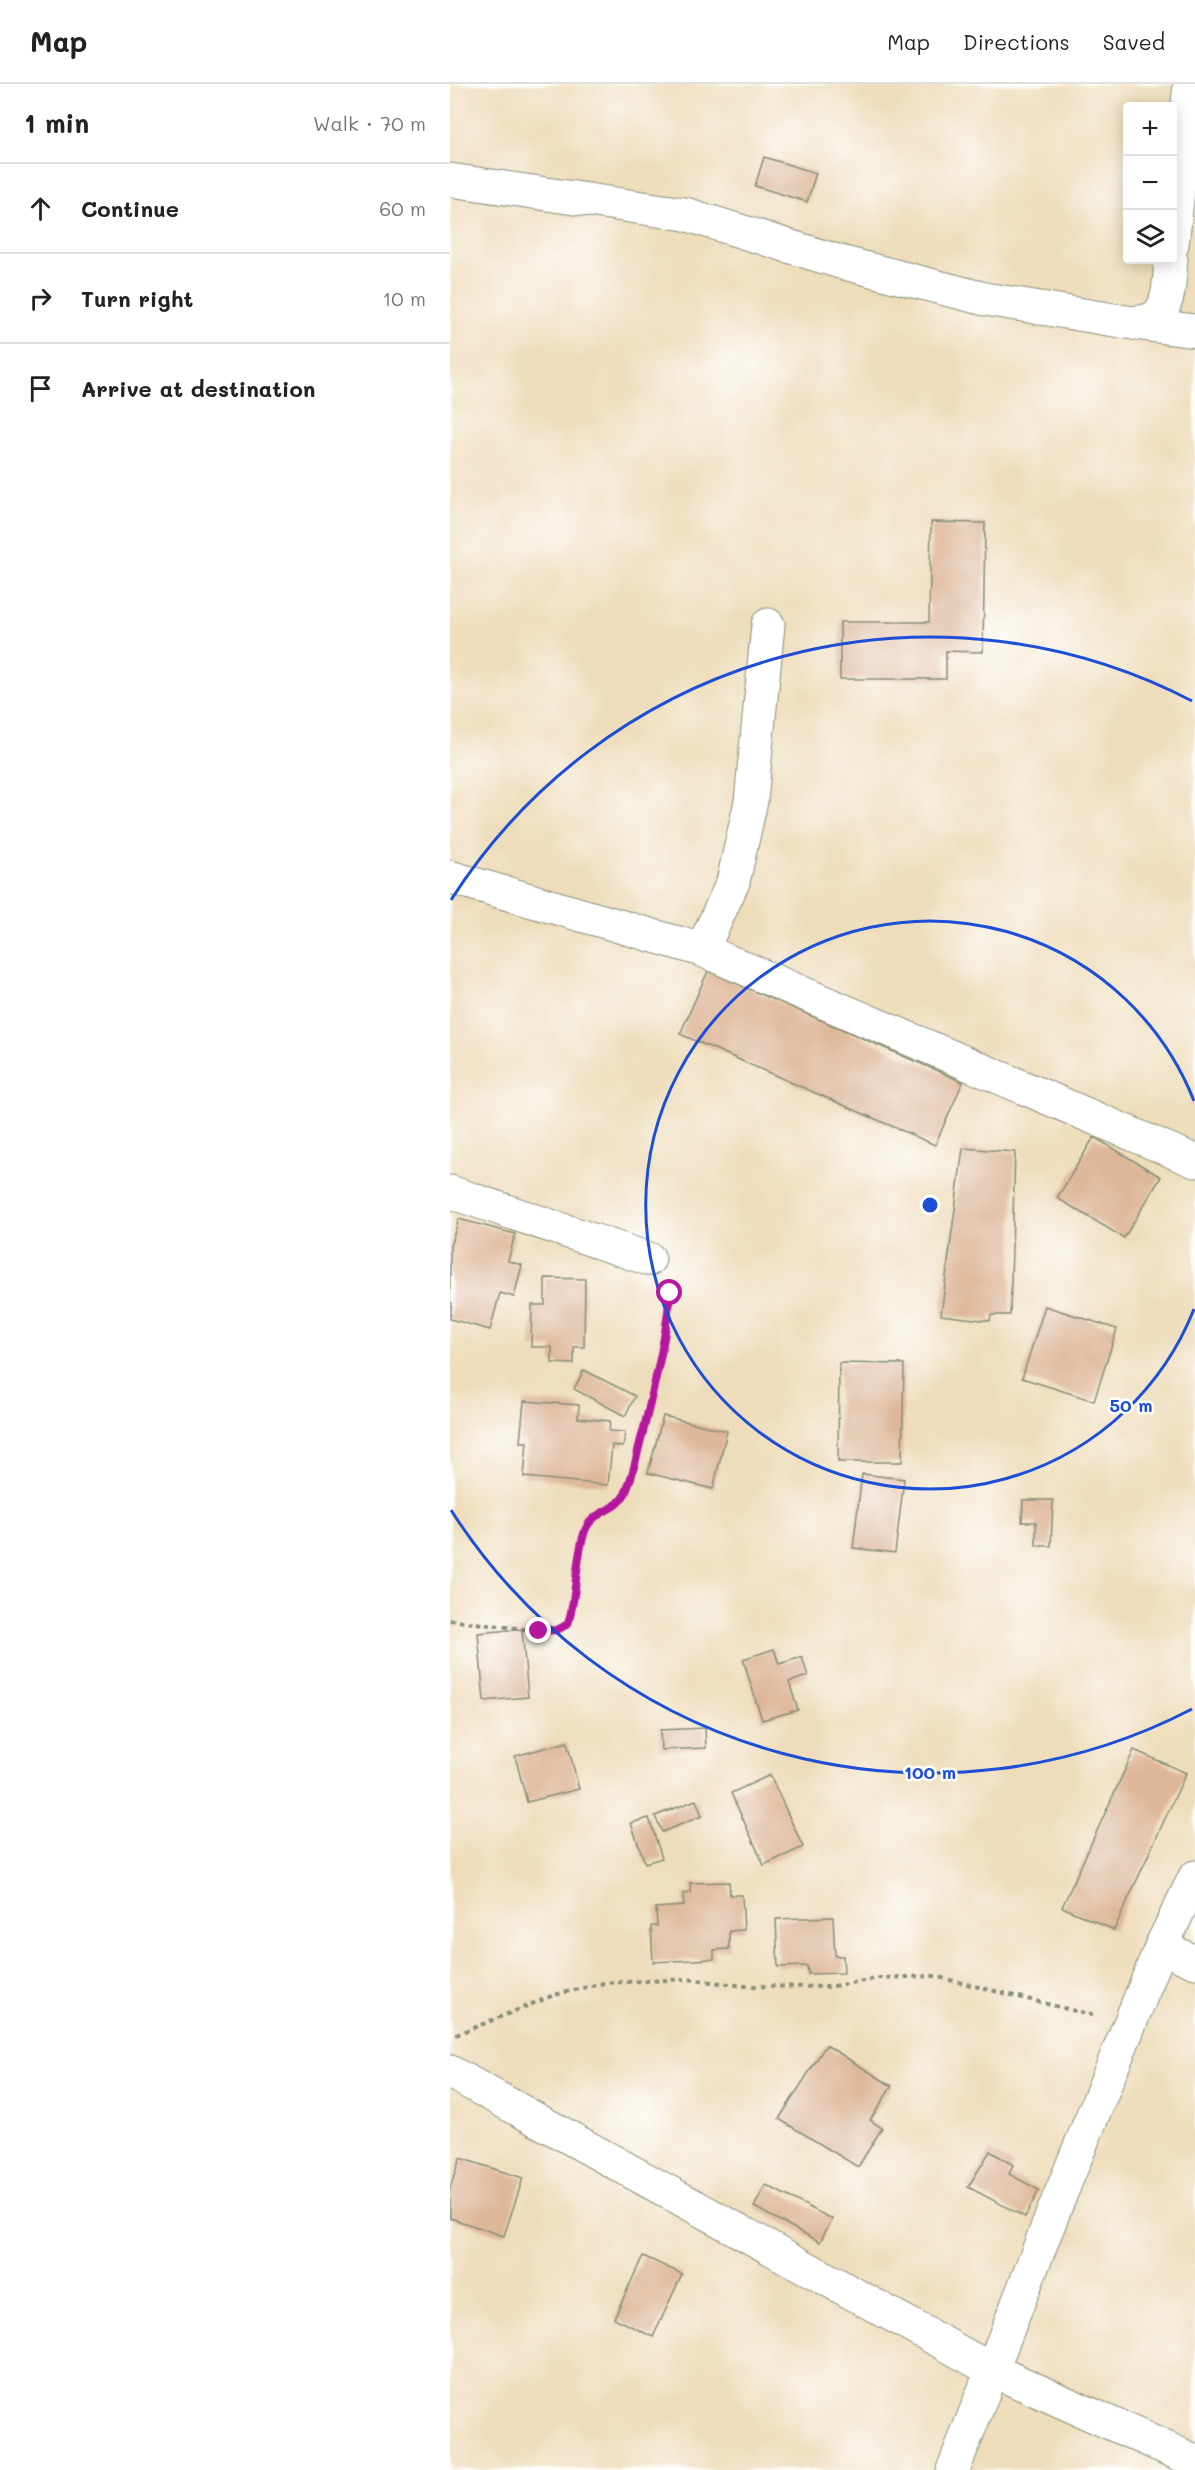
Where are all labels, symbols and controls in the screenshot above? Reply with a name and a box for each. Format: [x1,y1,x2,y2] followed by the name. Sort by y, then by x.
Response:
[30,23,87,59] text: Map
[887,28,930,55] text: Map
[963,28,1070,55] text: Directions
[1103,28,1165,55] text: Saved
[1123,102,1177,264] map controls
[1123,102,1177,156] button: +
[24,106,89,140] text: 1 min
[313,110,426,136] text: Walk · 70 m
[1123,156,1177,210] button: −
[24,192,57,225] icon: ahead
[81,194,179,223] text: Continue
[379,195,426,221] text: 60 m
[1123,210,1177,264] button: layers
[24,282,57,315] icon: right
[81,284,193,313] text: Turn right
[382,285,426,311] text: 10 m
[24,372,57,405] icon: arrive
[81,374,316,403] text: Arrive at destination
[920,1195,940,1215] centre of rings
[656,1279,682,1305] route start
[1110,1393,1152,1417] text: 50 m
[525,1617,551,1643] route end
[904,1760,956,1784] text: 100 m

